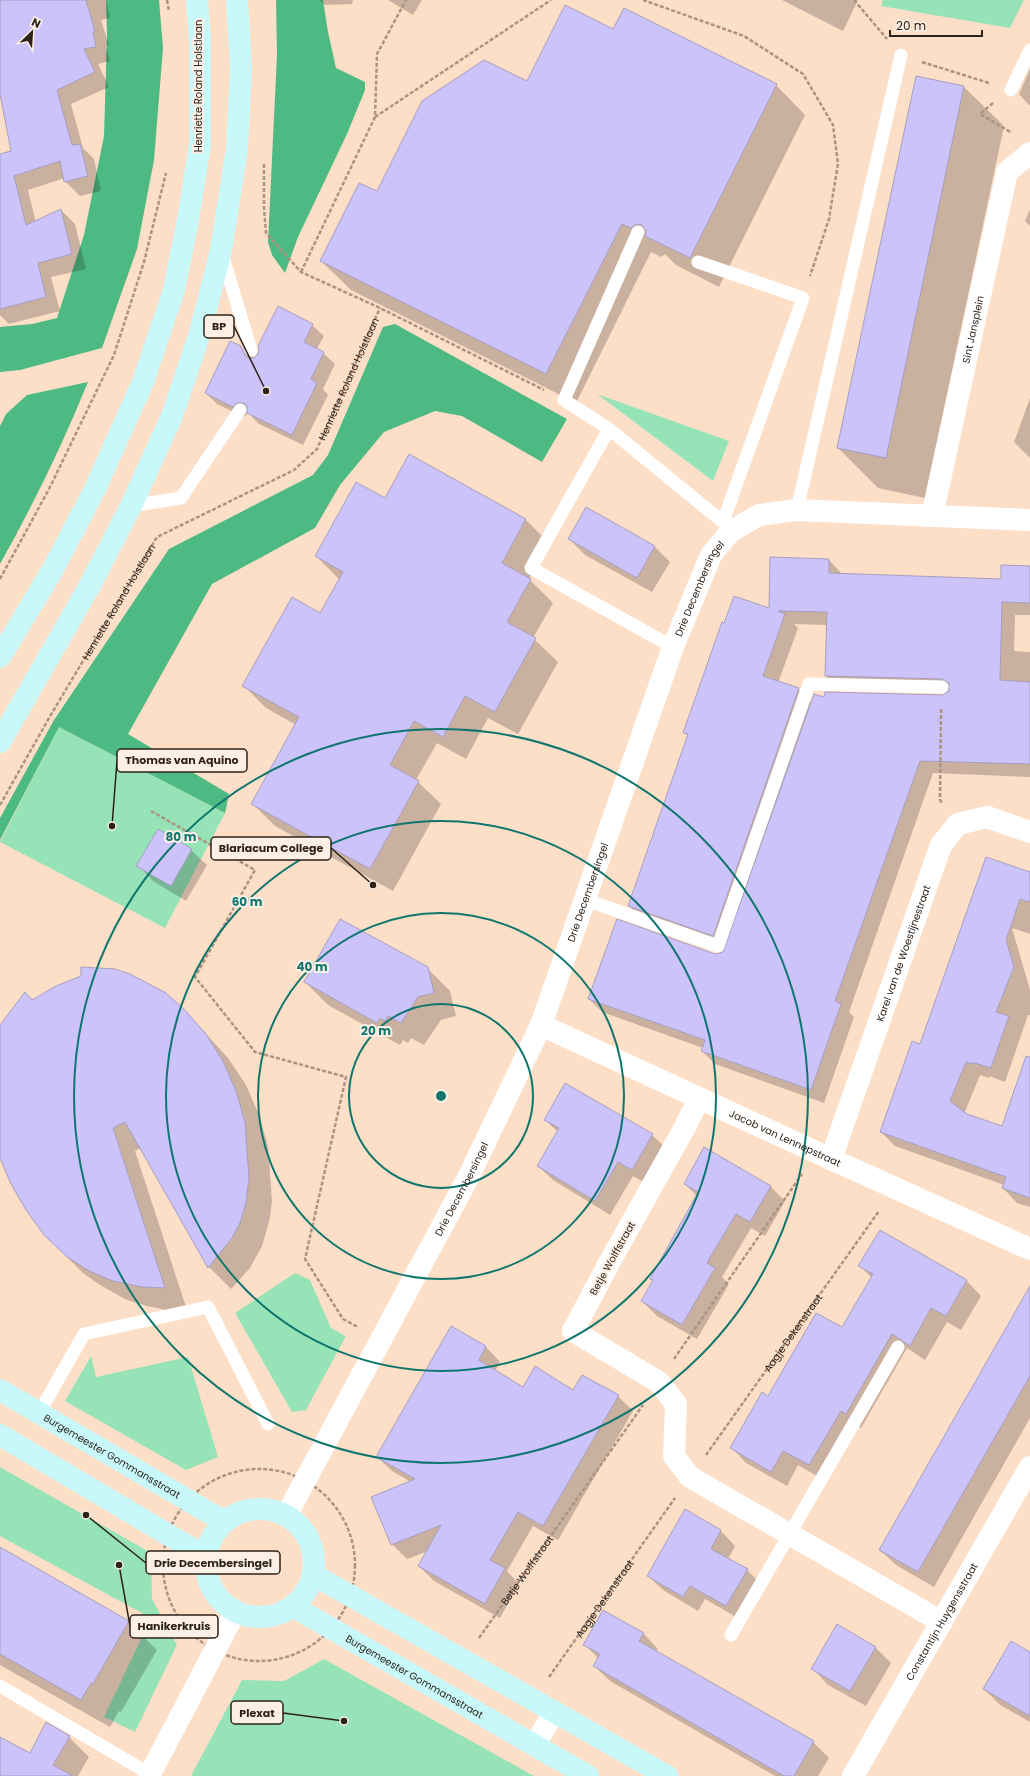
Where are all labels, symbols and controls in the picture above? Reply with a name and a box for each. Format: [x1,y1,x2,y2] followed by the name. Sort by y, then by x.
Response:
[12,12,52,52] north arrow
[890,12,982,38] scale bar
[29,14,43,32] text: N
[896,17,926,34] text: 20 m
[191,20,206,152] street label: Henriette Roland Holstlaan
[958,294,988,365] street label: Sint Jansplein
[204,315,234,338] callout: BP
[315,315,383,443] street label: Henriette Roland Holstlaan
[212,318,226,334] text: BP
[671,538,728,639] street label: Drie Decembersingel
[78,541,159,663] street label: Henriette Roland Holstlaan
[117,749,247,772] callout: Thomas van Aquino
[125,752,239,768] text: Thomas van Aquino
[166,828,197,845] text: 80 m
[211,837,331,860] callout: Blariacum College
[219,840,323,856] text: Blariacum College
[564,841,612,944] street label: Drie Decembersingel
[873,883,934,1024] street label: Karel van de Woestijnestraat
[232,893,263,910] text: 60 m
[296,958,328,975] text: 40 m
[361,1022,391,1039] text: 20 m
[434,1089,448,1103] centre of rings
[727,1106,844,1171] street label: Jacob van Lennepstraat
[431,1140,492,1239] street label: Drie Decembersingel
[586,1218,639,1298] street label: Betje Wolffstraat
[760,1291,826,1375] street label: Aagje Dekenstraat
[41,1410,183,1502] street label: Burgemeester Gommansstraat
[497,1532,557,1608] street label: Betje Wolffstraat
[146,1551,280,1574] callout: Drie Decembersingel
[154,1555,272,1571] text: Drie Decembersingel
[572,1556,638,1641] street label: Aagje Dekenstraat
[902,1560,982,1683] street label: Constantijn Huygensstraat
[130,1615,218,1638] callout: Hanikerkruis
[138,1618,210,1634] text: Hanikerkruis
[343,1631,486,1722] street label: Burgemeester Gommansstraat
[231,1701,283,1724] callout: Plexat
[239,1705,275,1721] text: Plexat

